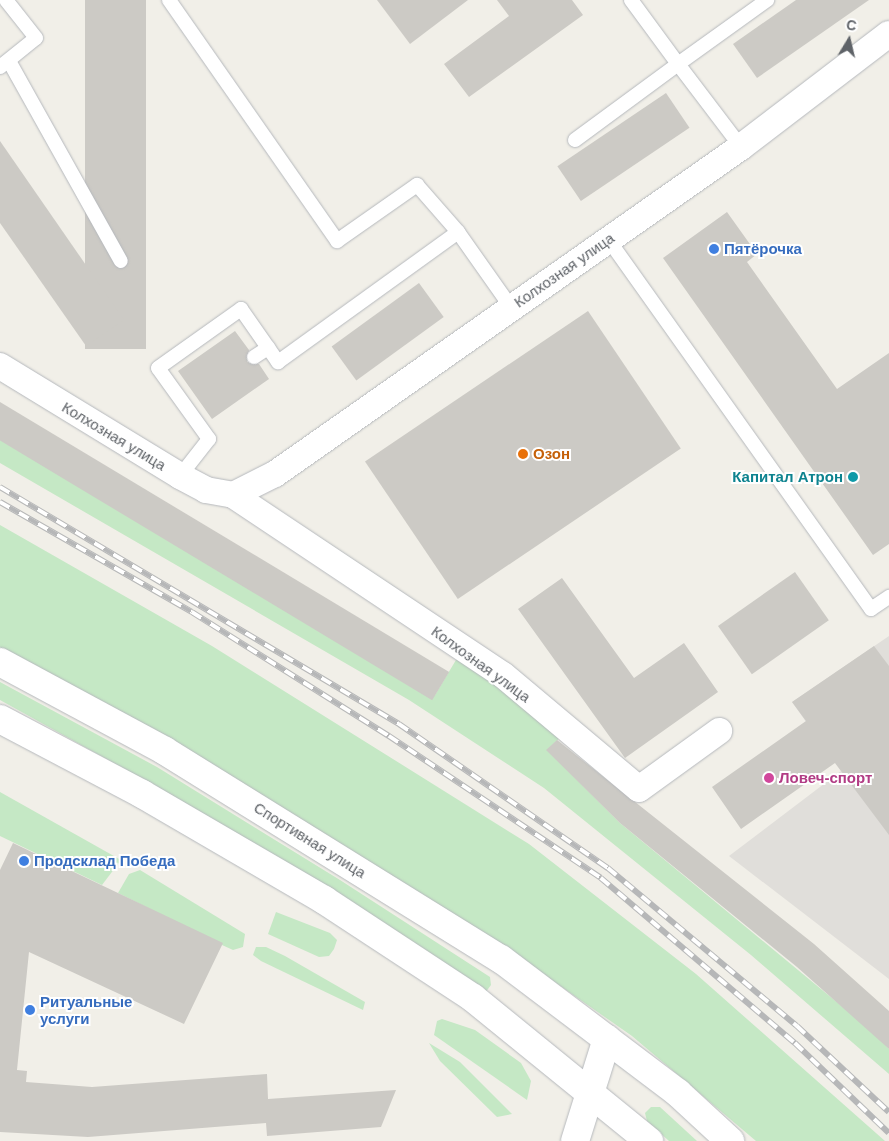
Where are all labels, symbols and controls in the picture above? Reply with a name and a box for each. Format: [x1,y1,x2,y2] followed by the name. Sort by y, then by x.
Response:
[824,15,874,65] north arrow
[845,16,858,34] text: С
[510,229,618,311] street label: Колхозная улица
[724,240,802,258] place label: Пятёрочка
[708,243,720,255] marker: Пятёрочка
[59,398,169,474] street label: Колхозная улица
[533,445,570,463] place label: Озон
[517,448,529,460] marker: Озон
[732,468,843,486] place label: Капитал Атрон
[847,471,859,483] marker: Капитал Атрон
[428,622,534,706] street label: Колхозная улица
[779,769,872,787] place label: Ловеч-спорт
[763,772,775,784] marker: Ловеч-спорт
[251,798,369,882] street label: Спортивная улица
[34,852,175,870] place label: Продсклад Победа
[18,855,30,867] marker: Продсклад Победа
[40,992,132,1027] place label: Ритуальные услуги
[24,1004,36,1016] marker: Ритуальные услуги

